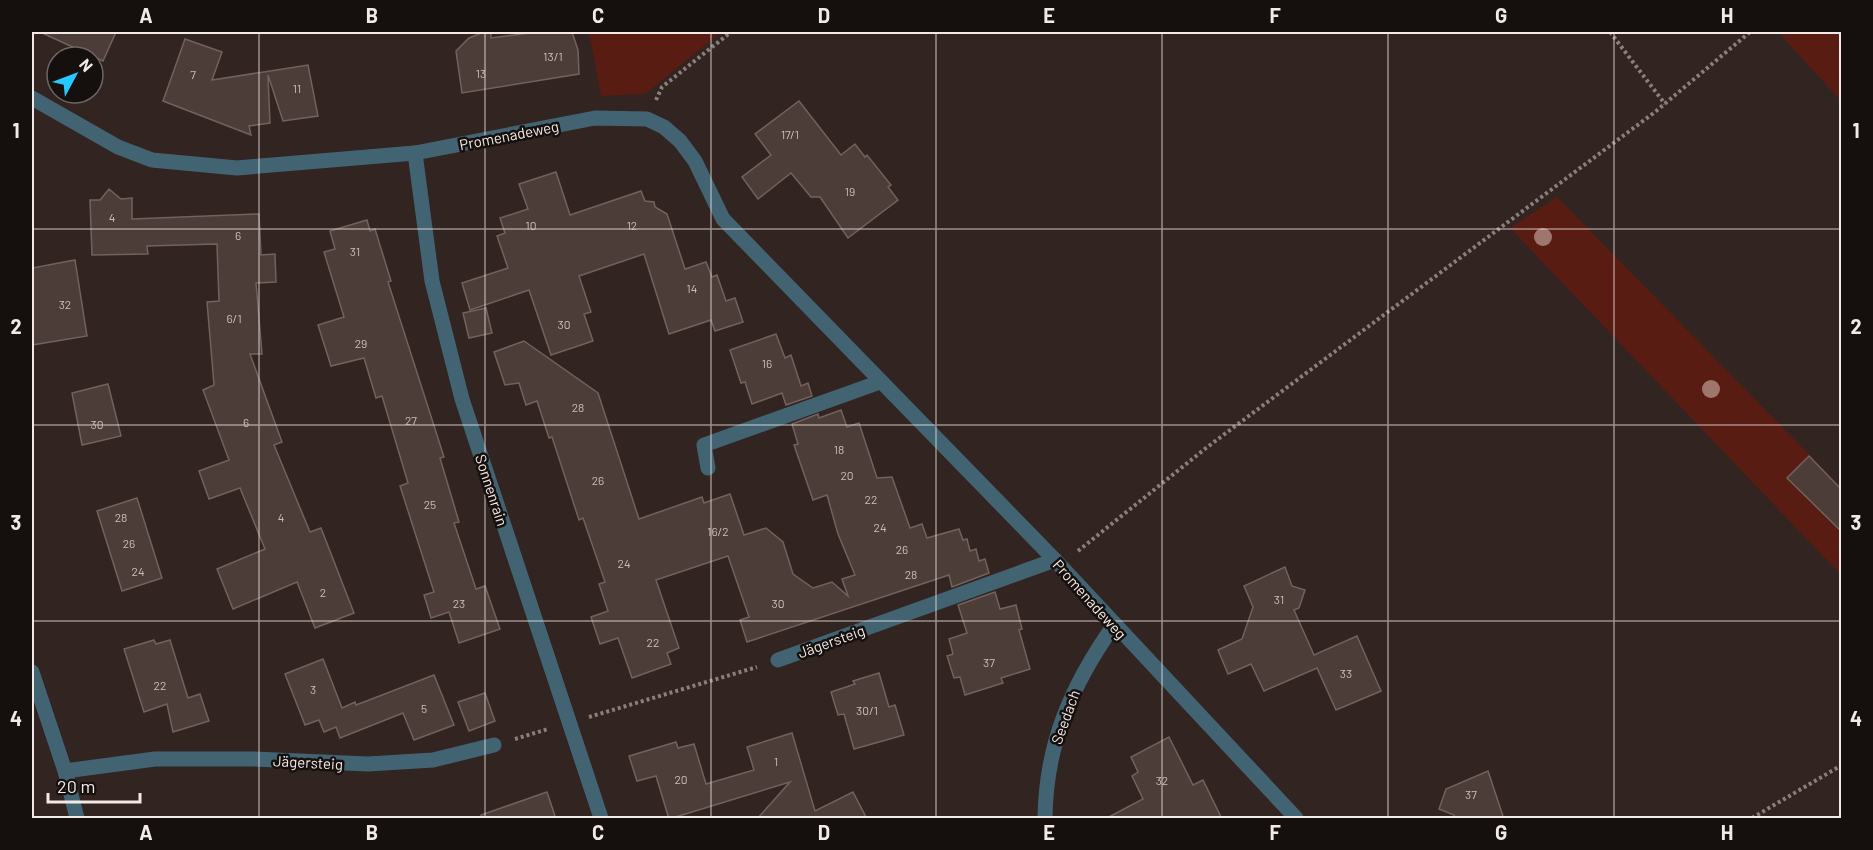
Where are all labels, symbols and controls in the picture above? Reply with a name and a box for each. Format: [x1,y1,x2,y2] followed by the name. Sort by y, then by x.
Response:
[139,3,153,27] text: A
[366,3,378,27] text: B
[592,3,604,27] text: C
[818,3,830,27] text: D
[1043,3,1055,27] text: E
[1269,3,1281,27] text: F
[1495,3,1507,27] text: G
[1721,3,1733,27] text: H
[45,45,105,105] north arrow
[543,49,563,63] house number: 13/1
[76,55,97,75] text: N
[476,66,486,80] house number: 13
[190,67,196,81] house number: 7
[293,81,301,95] house number: 11
[458,117,560,153] street label: Promenadeweg
[12,118,20,142] text: 1
[1852,118,1860,142] text: 1
[781,127,799,141] house number: 17/1
[845,184,855,198] house number: 19
[109,210,115,224] house number: 4
[526,218,536,232] house number: 10
[627,218,637,232] house number: 12
[235,228,241,242] house number: 6
[350,244,360,258] house number: 31
[687,281,697,295] house number: 14
[59,297,71,311] house number: 32
[226,311,242,325] house number: 6/1
[10,314,22,338] text: 2
[1850,314,1862,338] text: 2
[558,317,570,331] house number: 30
[355,336,367,350] house number: 29
[762,356,772,370] house number: 16
[572,400,584,414] house number: 28
[405,413,417,427] house number: 27
[243,415,249,429] house number: 6
[91,417,103,431] house number: 30
[834,442,844,456] house number: 18
[472,452,512,528] street label: Sonnenrain
[840,468,854,482] house number: 20
[592,473,604,487] house number: 26
[865,492,877,506] house number: 22
[424,497,436,511] house number: 25
[11,510,21,534] text: 3
[115,510,127,524] house number: 28
[278,510,284,524] house number: 4
[1851,510,1861,534] text: 3
[873,520,887,534] house number: 24
[707,524,729,538] house number: 16/2
[123,536,135,550] house number: 26
[896,542,908,556] house number: 26
[1049,555,1131,643] street label: Promenadeweg
[617,556,631,570] house number: 24
[131,564,145,578] house number: 24
[905,567,917,581] house number: 28
[320,585,326,599] house number: 2
[1274,592,1284,606] house number: 31
[453,596,465,610] house number: 23
[772,596,784,610] house number: 30
[795,621,867,661] street label: Jägersteig
[647,635,659,649] house number: 22
[983,655,995,669] house number: 37
[1340,666,1352,680] house number: 33
[154,678,166,692] house number: 22
[310,682,316,696] house number: 3
[1047,687,1083,747] street label: Seedach
[421,701,427,715] house number: 5
[856,703,878,717] house number: 30/1
[10,706,22,730] text: 4
[1850,706,1862,730] text: 4
[273,751,343,773] street label: Jägersteig
[774,754,778,768] house number: 1
[48,766,140,804] scale bar
[674,772,688,786] house number: 20
[1156,773,1168,787] house number: 32
[57,775,95,797] text: 20 m
[1465,787,1477,801] house number: 37
[139,820,153,844] text: A
[366,820,378,844] text: B
[592,820,604,844] text: C
[818,820,830,844] text: D
[1043,820,1055,844] text: E
[1269,820,1281,844] text: F
[1495,820,1507,844] text: G
[1721,820,1733,844] text: H

